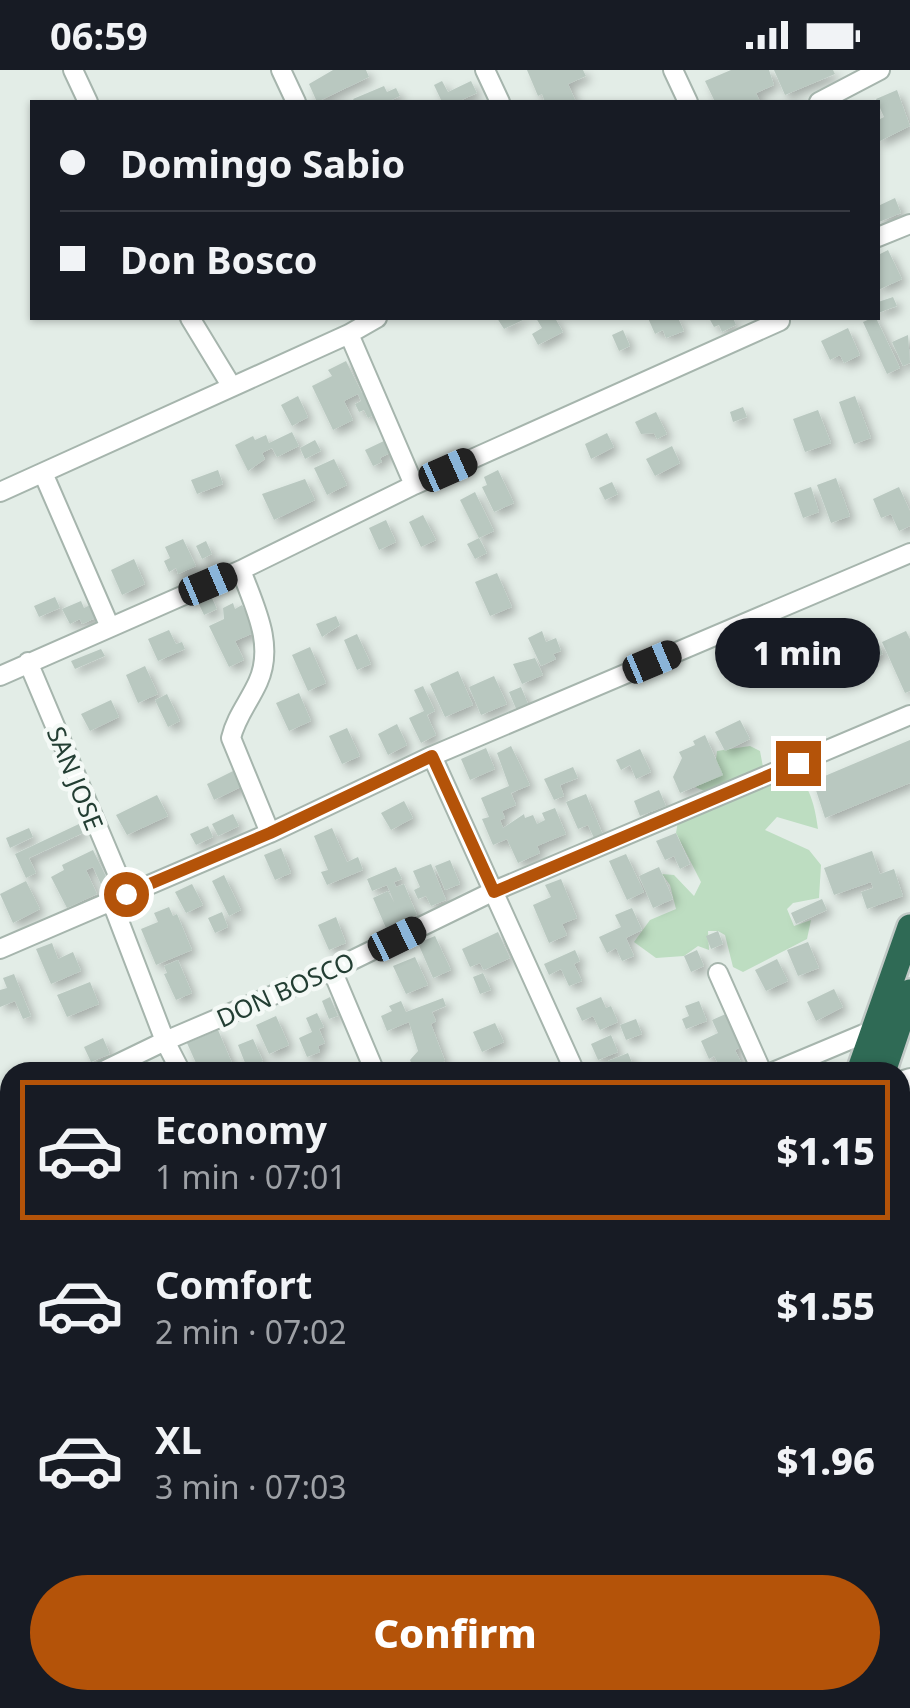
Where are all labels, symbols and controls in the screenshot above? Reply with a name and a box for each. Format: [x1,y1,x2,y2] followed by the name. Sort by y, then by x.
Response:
[50,9,148,61] text: 06:59
[120,137,405,189] text: Domingo Sabio
[120,233,318,285] text: Don Bosco
[414,444,482,496] car
[175,558,241,610] car
[716,618,880,688] callout: 1 min
[753,631,842,674] text: 1 min
[619,636,685,688] car
[40,721,112,835] street label: SAN JOSE
[776,741,821,786] route end
[104,872,149,917] route start
[363,912,431,966] car
[211,943,359,1035] street label: DON BOSCO
[155,1103,327,1155] text: Economy
[35,1105,125,1195] icon: car
[776,1124,875,1176] text: $1.15
[155,1155,347,1198] text: 1 min · 07:01
[155,1258,312,1310] text: Comfort
[35,1260,125,1350] icon: car
[776,1279,875,1331] text: $1.55
[155,1310,347,1353] text: 2 min · 07:02
[155,1413,202,1465] text: XL
[35,1415,125,1505] icon: car
[776,1434,875,1486] text: $1.96
[155,1465,347,1508] text: 3 min · 07:03
[30,1575,880,1690] button: Confirm

